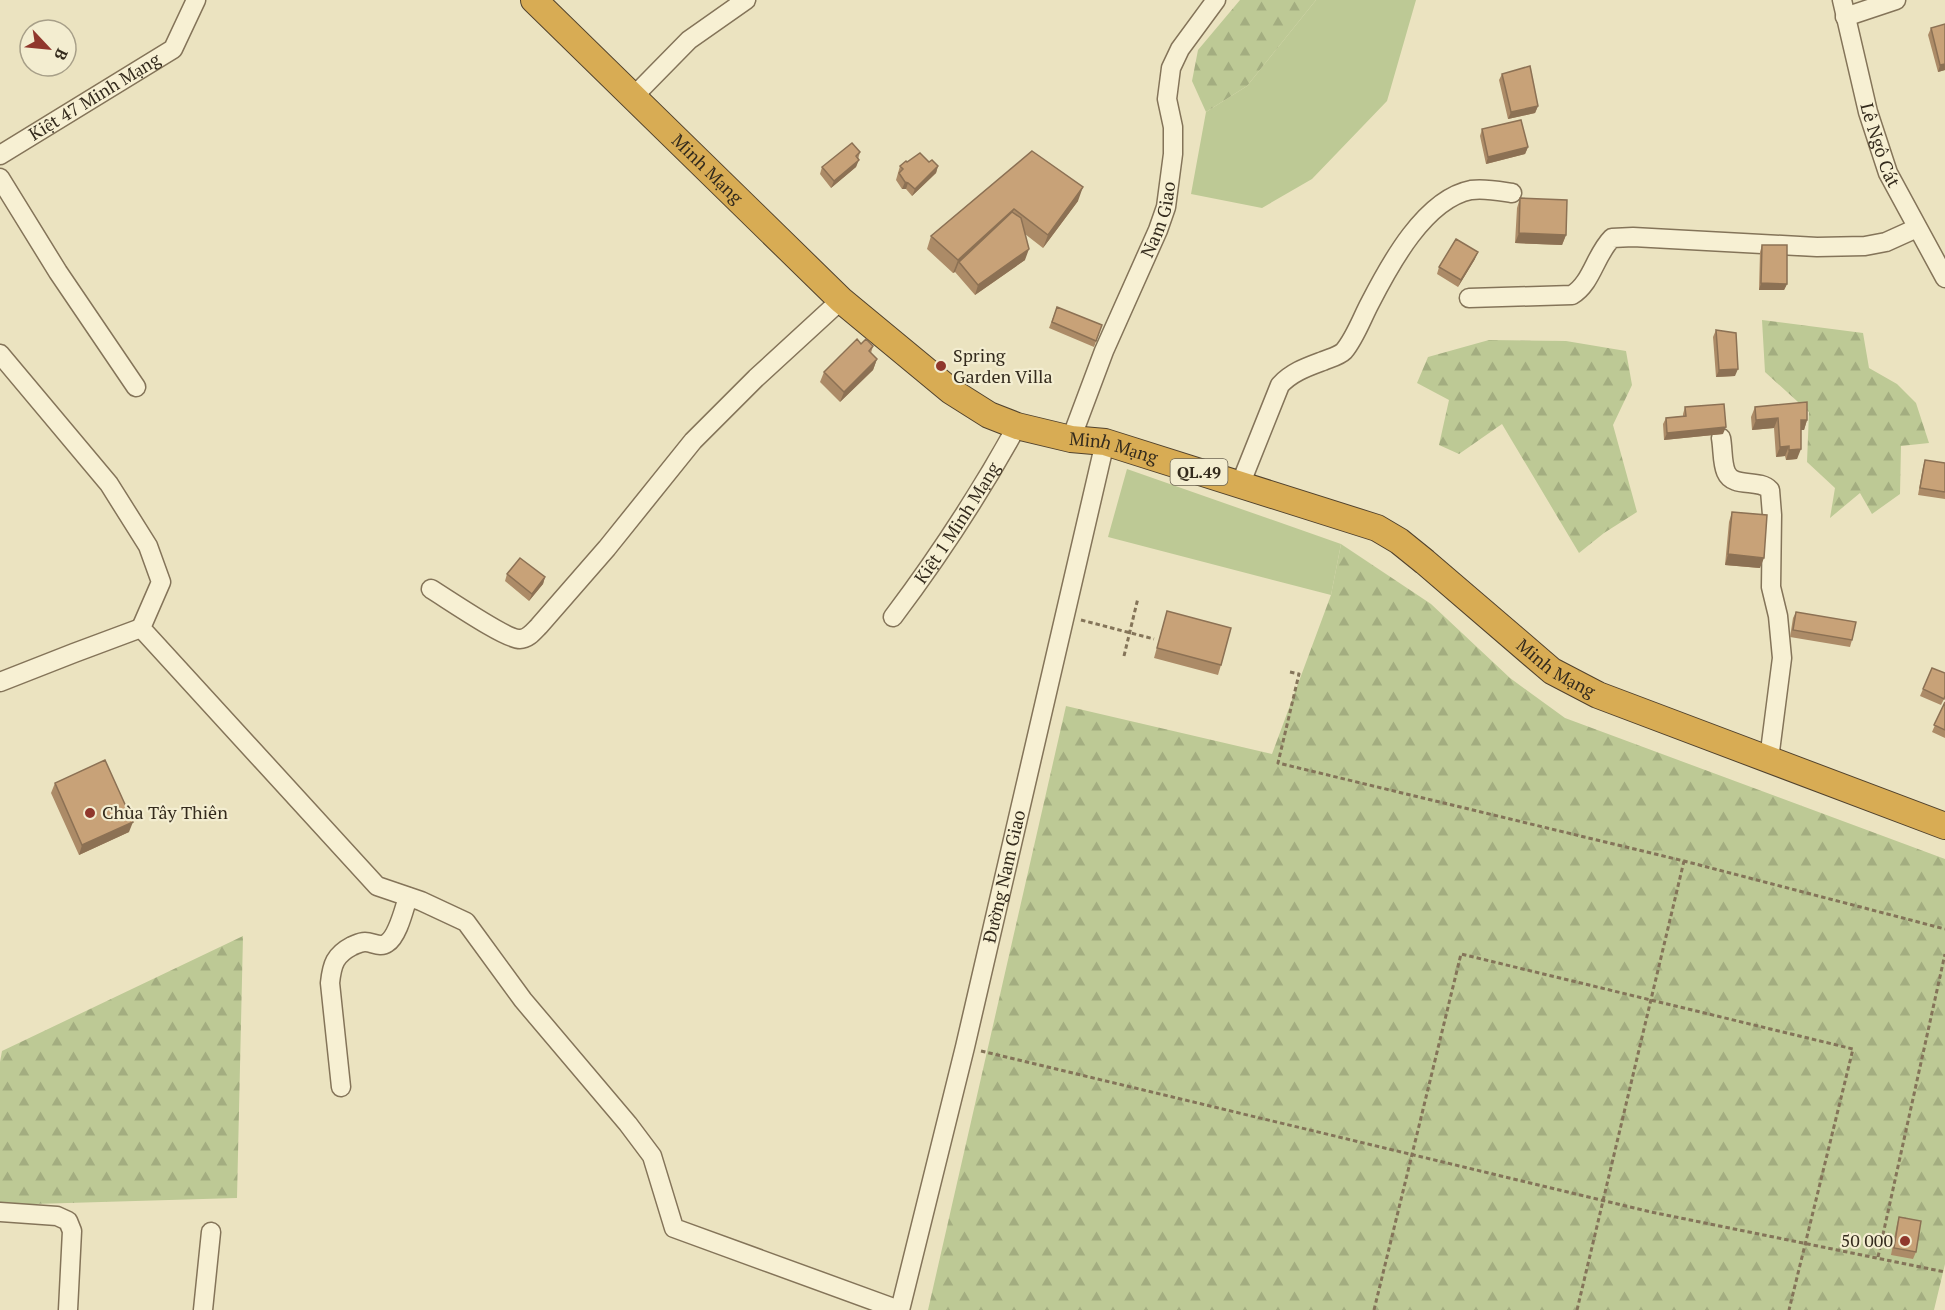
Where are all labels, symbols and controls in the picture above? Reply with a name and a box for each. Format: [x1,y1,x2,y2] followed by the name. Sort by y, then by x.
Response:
[18,18,78,78] north arrow
[49,45,74,64] text: B
[24,46,165,146] street label: Kiệt 47 Minh Mạng
[1855,100,1907,191] street label: Lê Ngô Cát
[667,128,749,209] street label: Minh Mạng
[1134,180,1180,261] street label: Nam Giao
[953,343,1053,388] place label: Spring Garden Villa
[934,359,948,373] marker: Spring Garden Villa
[1068,426,1161,469] street label: Minh Mạng
[908,457,1005,588] street label: Kiệt 1 Minh Mạng
[1170,459,1228,485] road number: QL.49
[1512,633,1600,703] street label: Minh Mạng
[102,800,228,824] place label: Chùa Tây Thiên
[83,806,97,820] marker: Chùa Tây Thiên
[977,807,1030,945] street label: Đường Nam Giao
[1841,1228,1893,1252] place label: 50 000
[1898,1234,1912,1248] marker: 50 000

